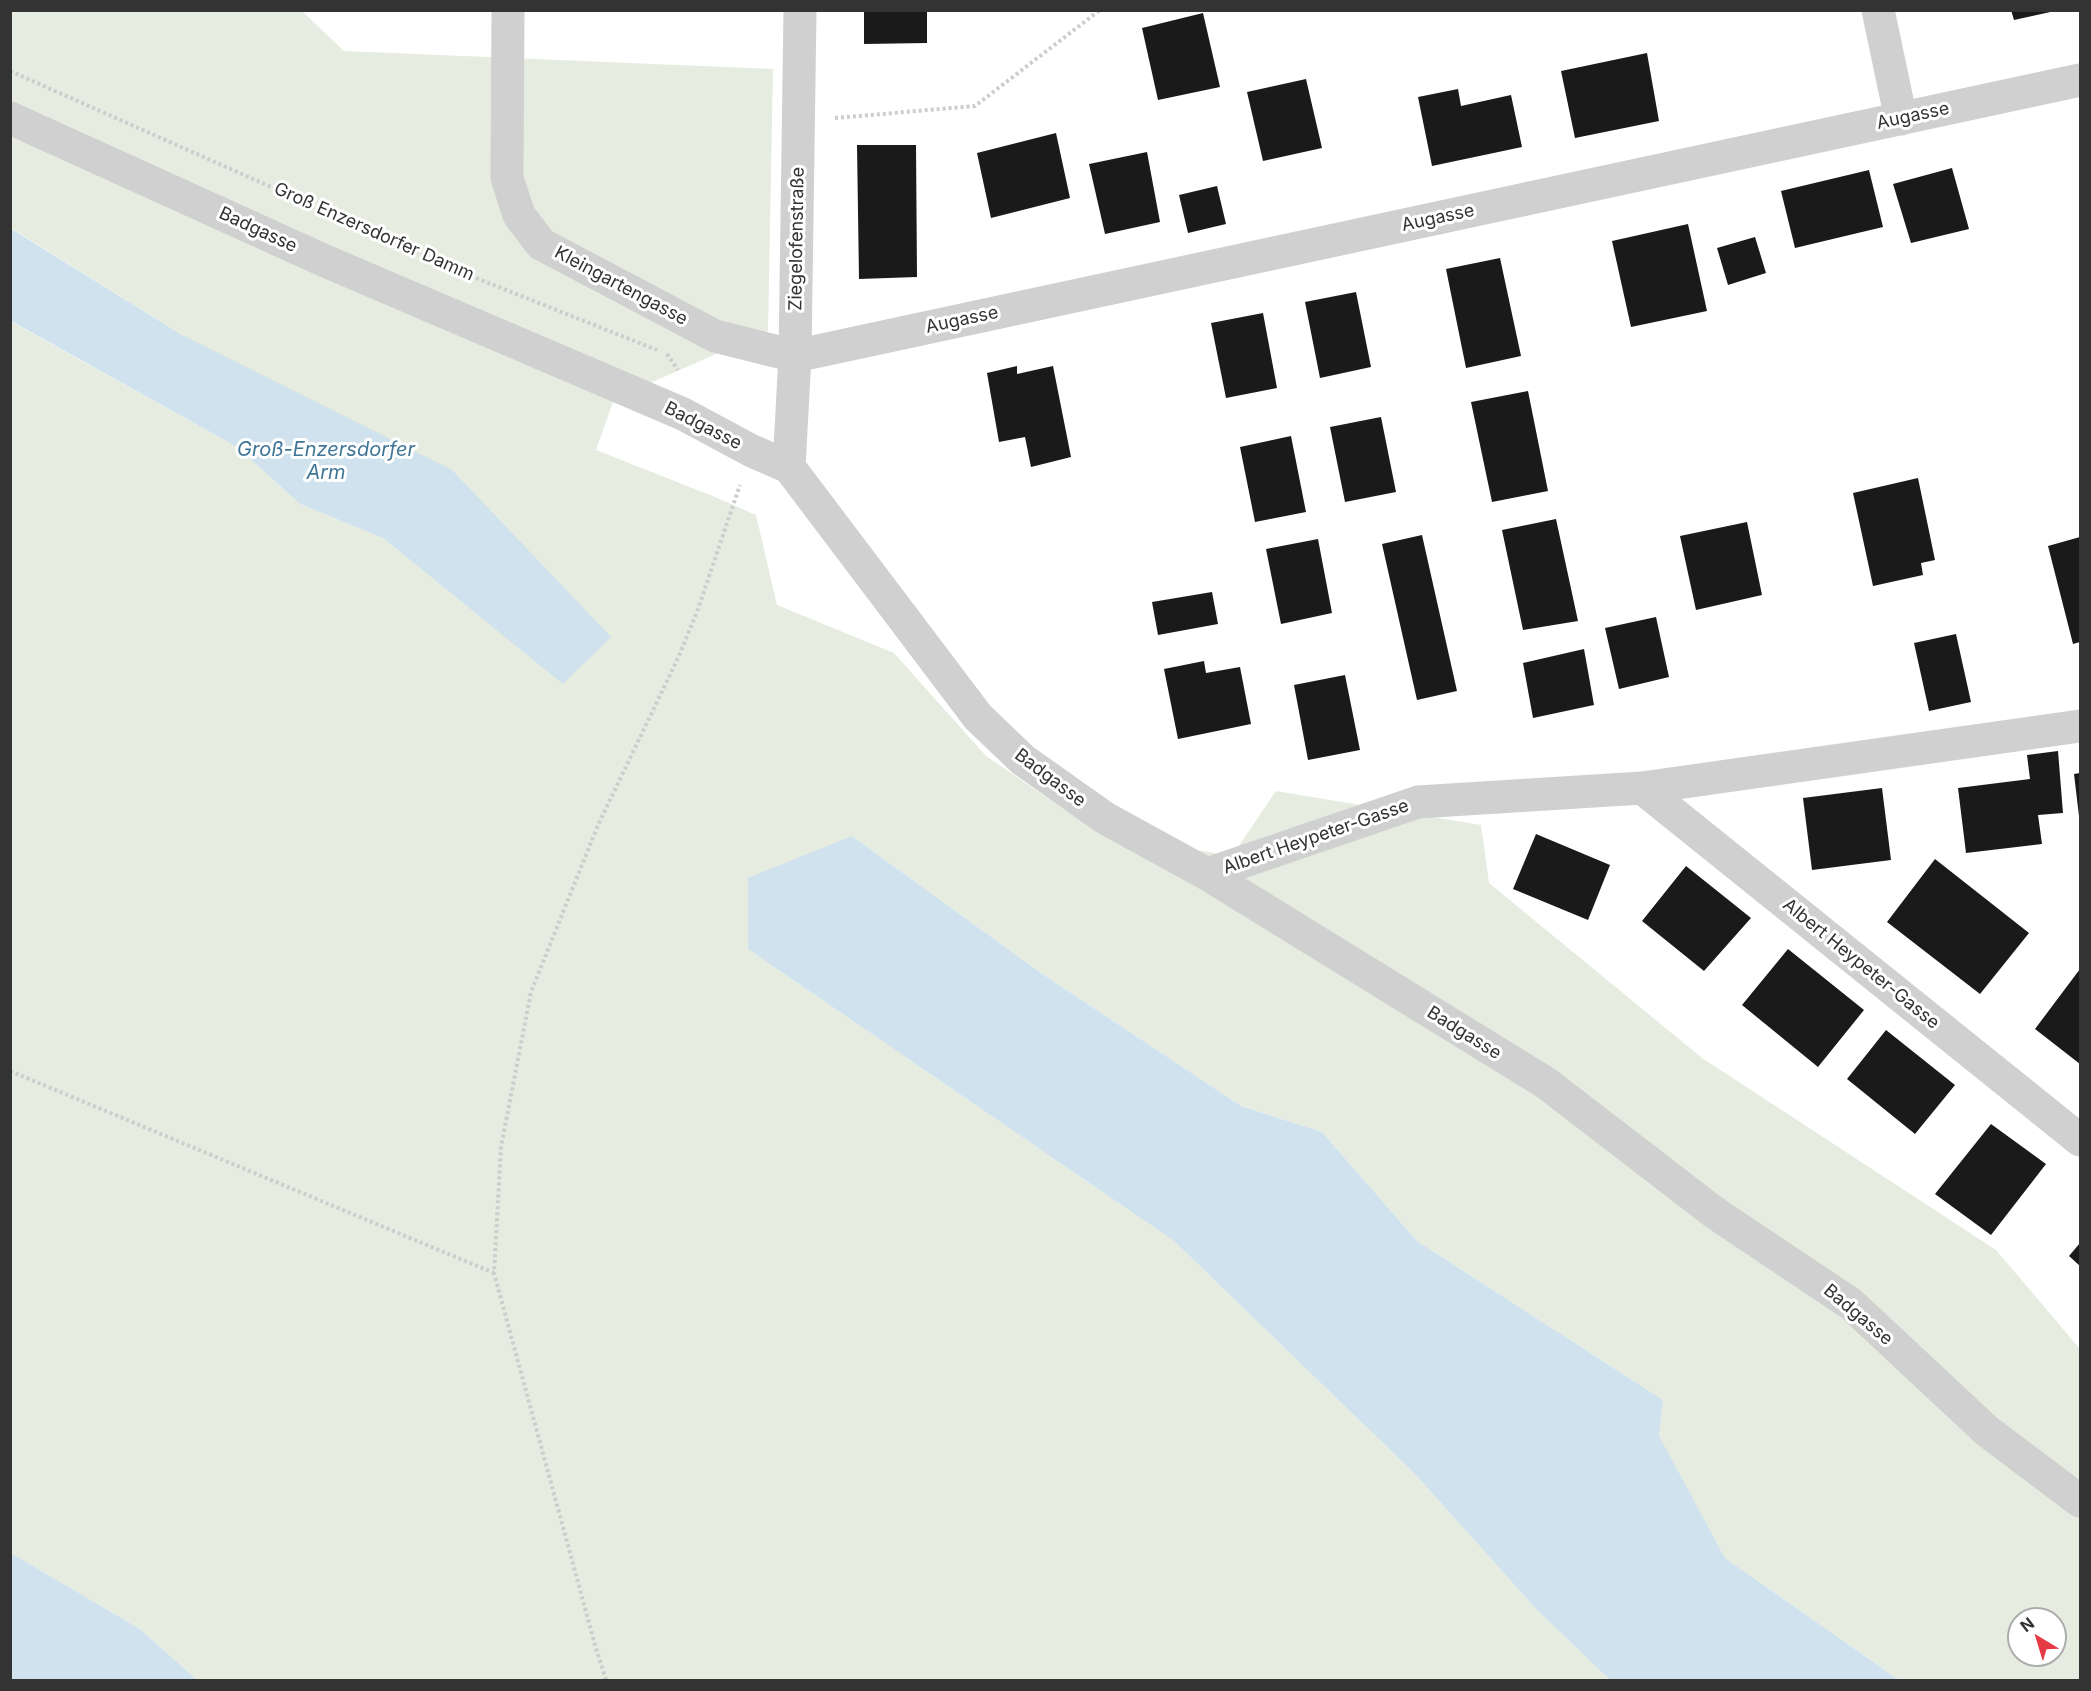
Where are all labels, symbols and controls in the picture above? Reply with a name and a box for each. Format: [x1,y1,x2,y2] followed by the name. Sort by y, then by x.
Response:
[1875,98,1951,134] street label: Augasse
[785,167,809,311] street label: Ziegelofenstraße
[271,178,477,286] street label: Groß Enzersdorfer Damm
[1400,200,1476,236] street label: Augasse
[216,203,300,257] street label: Badgasse
[551,242,691,330] street label: Kleingartengasse
[924,302,1000,338] street label: Augasse
[661,397,745,455] street label: Badgasse
[237,438,415,485] water label: Groß-Enzersdorfer Arm
[1010,744,1090,812] street label: Badgasse
[1220,795,1412,879] street label: Albert Heypeter-Gasse
[1778,894,1944,1034] street label: Albert Heypeter-Gasse
[1423,1002,1505,1064] street label: Badgasse
[1819,1280,1897,1350] street label: Badgasse
[2007,1607,2067,1667] north arrow
[2016,1613,2038,1636] text: N

